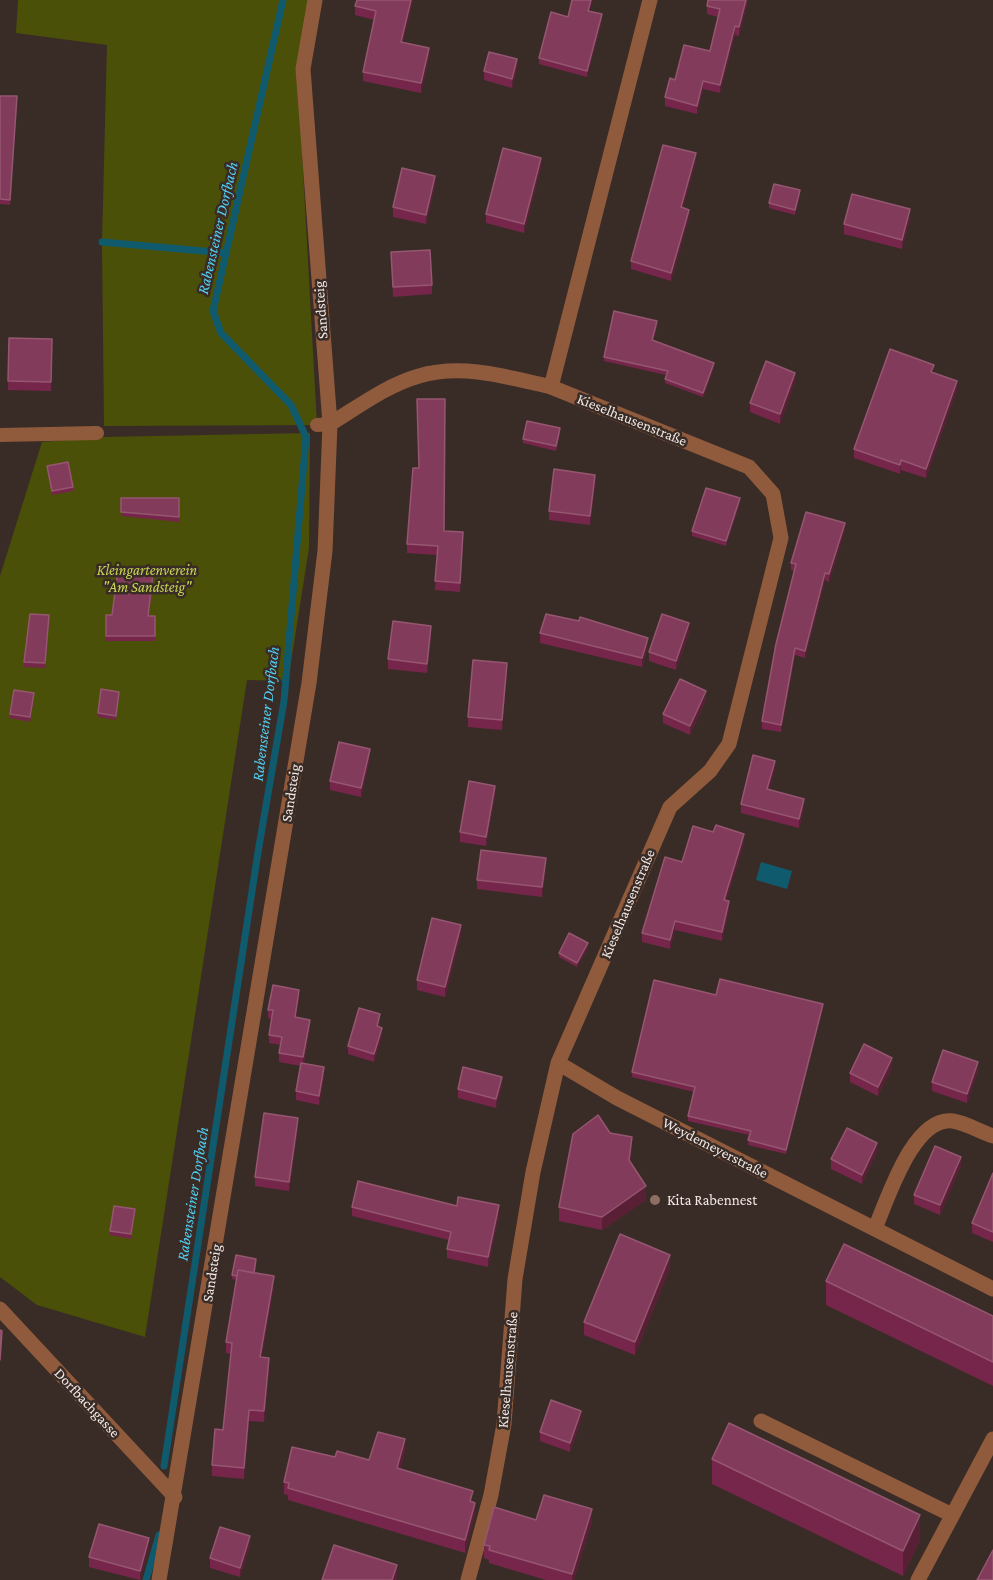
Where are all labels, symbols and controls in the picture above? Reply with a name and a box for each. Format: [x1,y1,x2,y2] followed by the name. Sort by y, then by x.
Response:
[193,160,243,296] water label: Rabensteiner Dorfbach
[310,280,332,340] street label: Sandsteig
[574,390,690,450] street label: Kieselhausenstraße
[97,561,197,596] park label: Kleingartenverein "Am Sandsteig"
[248,646,284,782] water label: Rabensteiner Dorfbach
[278,763,304,823] street label: Sandsteig
[597,847,659,961] street label: Kieselhausenstraße
[659,1114,771,1182] street label: Weydemeyerstraße
[173,1126,213,1262] water label: Rabensteiner Dorfbach
[667,1191,757,1209] place label: Kita Rabennest
[648,1193,662,1207] marker: Kita Rabennest
[199,1243,225,1303] street label: Sandsteig
[494,1311,522,1429] street label: Kieselhausenstraße
[50,1364,124,1442] street label: Dorfbachgasse

